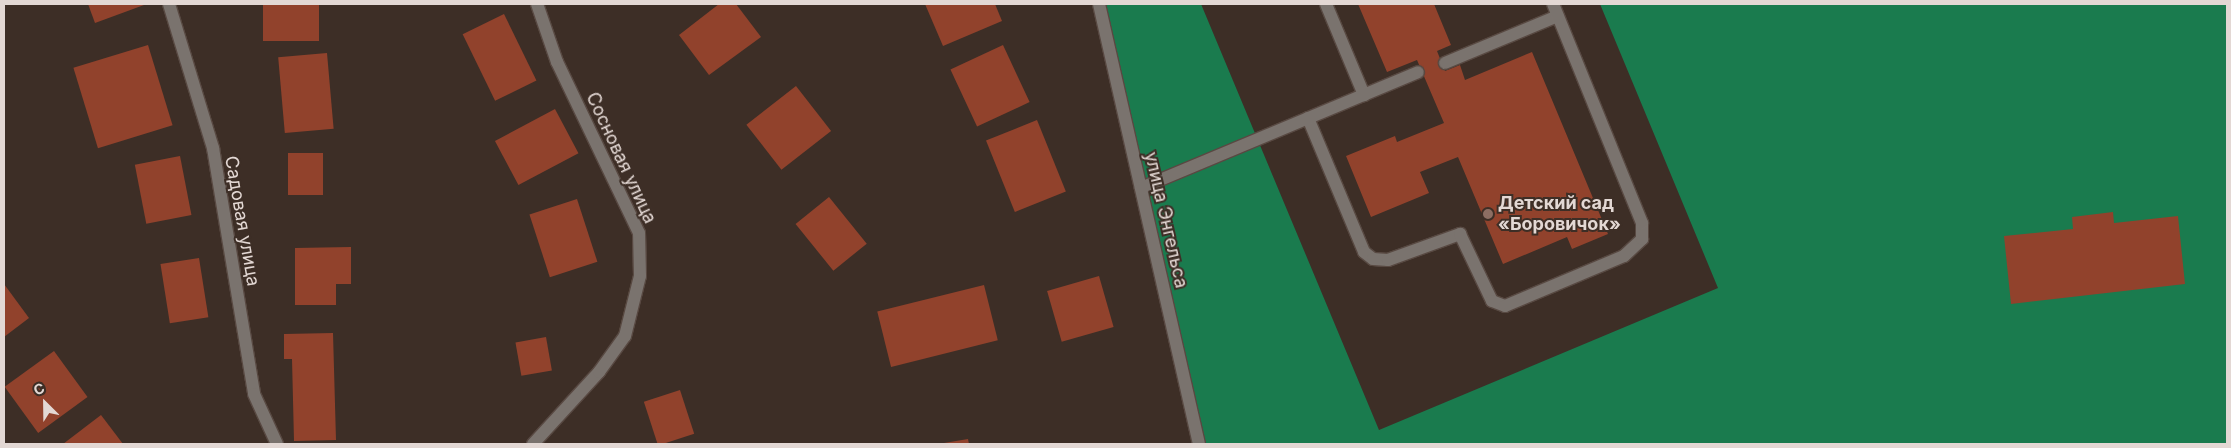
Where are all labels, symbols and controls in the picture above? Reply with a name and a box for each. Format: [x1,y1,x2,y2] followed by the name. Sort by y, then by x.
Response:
[581,89,661,227] street label: Сосновая улица
[1140,150,1192,290] street label: улица Энгельса
[220,154,264,288] street label: Садовая улица
[1498,193,1621,235] place label: Детский сад «Боровичок»
[1482,208,1494,220] marker: Детский сад «Боровичок»
[20,378,70,428] north arrow
[31,379,47,399] text: С

